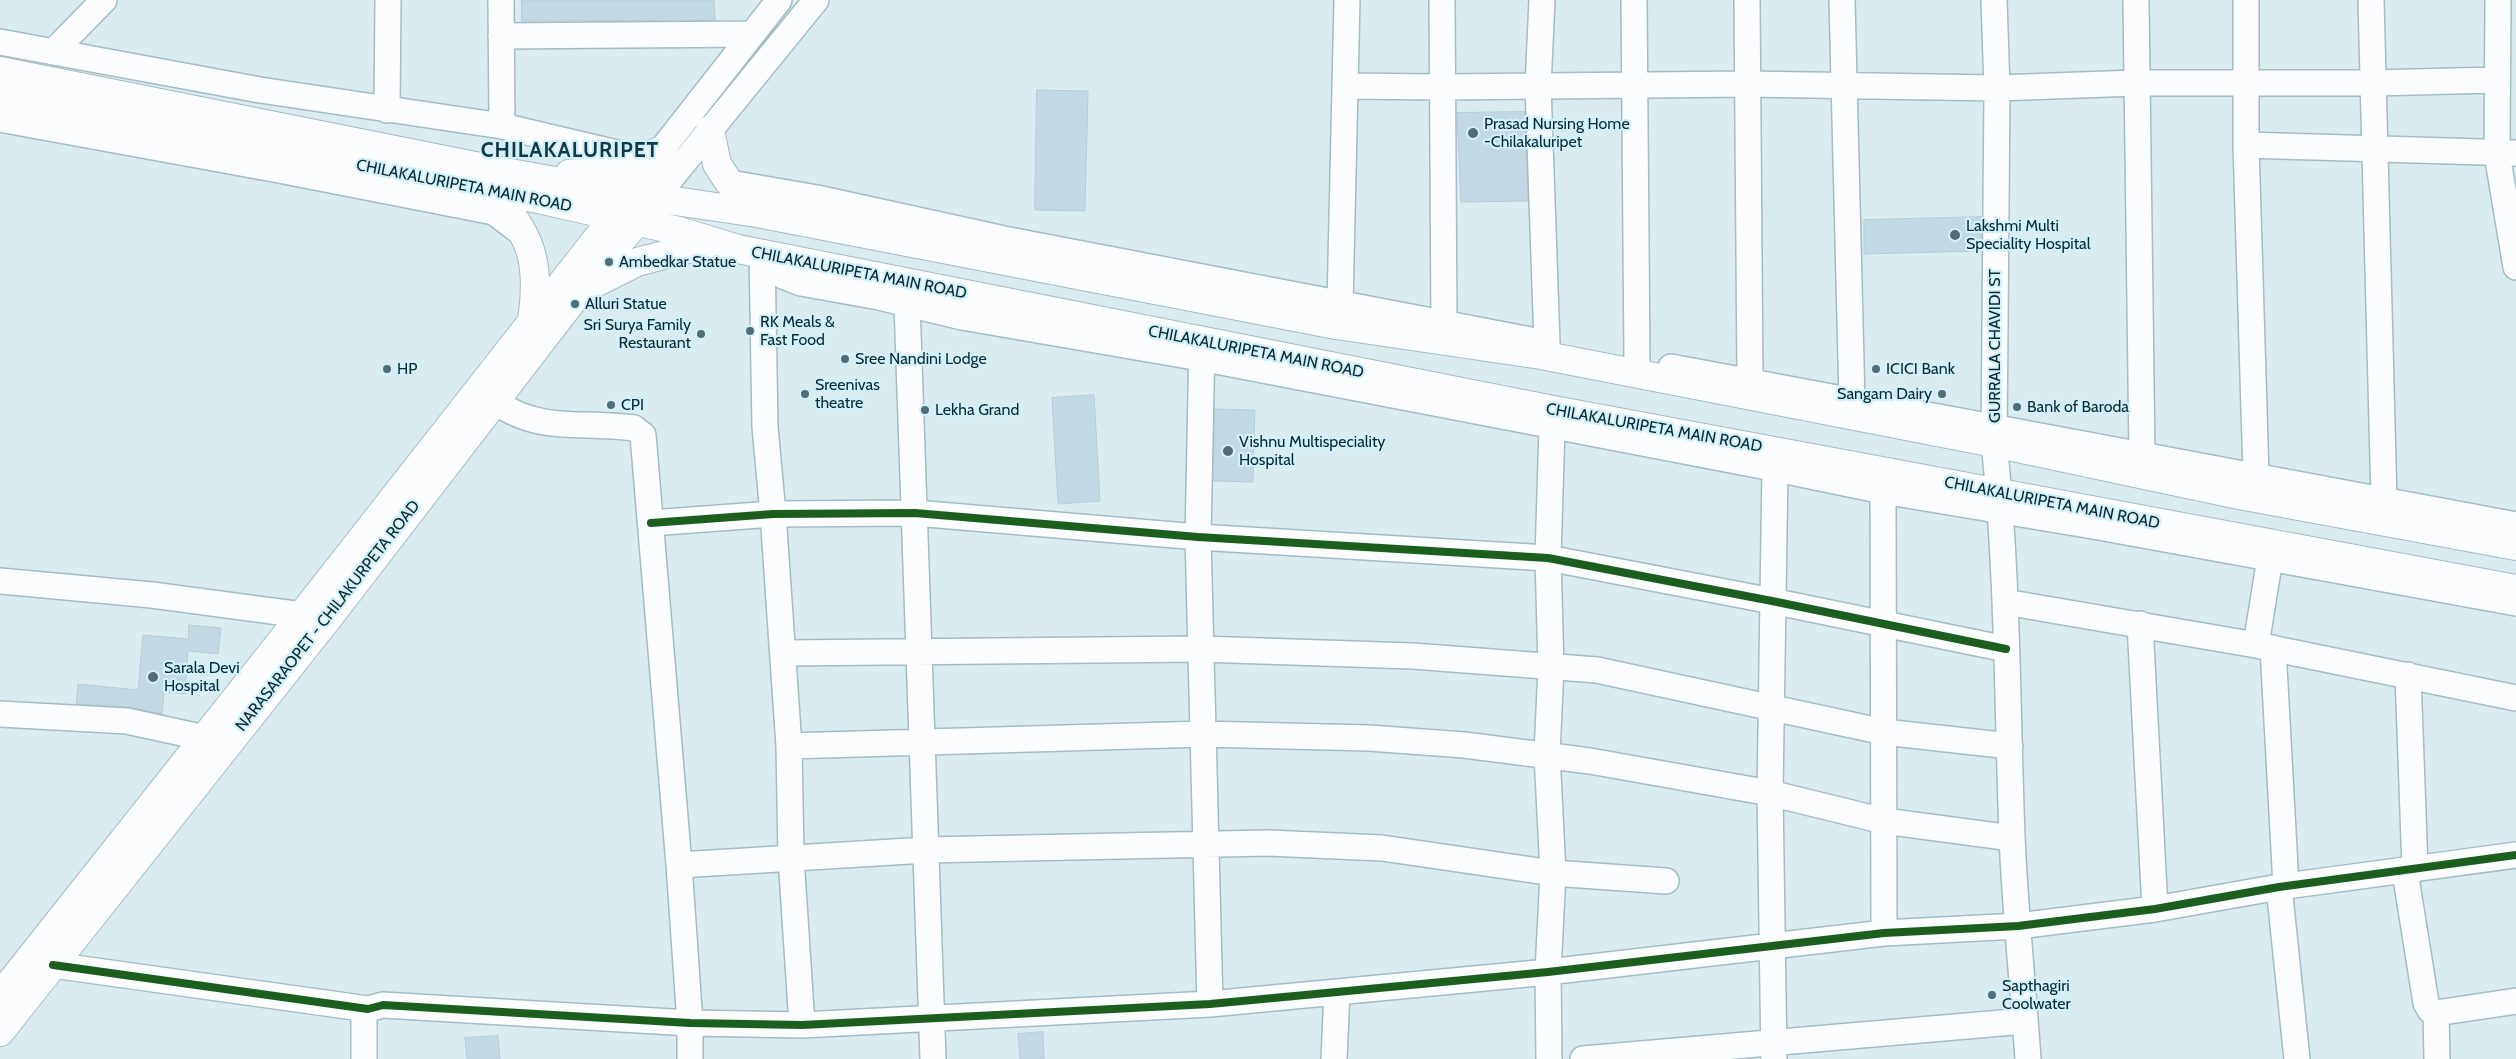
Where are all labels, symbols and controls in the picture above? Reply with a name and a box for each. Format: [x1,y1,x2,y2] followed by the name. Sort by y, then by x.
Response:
[1484,114,1630,152] place label: Prasad Nursing Home -Chilakaluripet
[1466,126,1480,140] marker: Prasad Nursing Home -Chilakaluripet
[479,138,661,164] district label: CHILAKALURIPET
[355,156,573,216] street label: CHILAKALURIPETA MAIN ROAD
[1966,216,2091,254] place label: Lakshmi Multi Speciality Hospital
[1948,228,1962,242] marker: Lakshmi Multi Speciality Hospital
[750,243,968,303] street label: CHILAKALURIPETA MAIN ROAD
[619,252,736,272] place label: Ambedkar Statue
[603,256,615,268] marker: Ambedkar Statue
[1985,269,2005,423] street label: GURRALA CHAVIDI ST
[585,294,667,314] place label: Alluri Statue
[569,298,581,310] marker: Alluri Statue
[760,312,835,350] place label: RK Meals & Fast Food
[583,315,691,353] place label: Sri Surya Family Restaurant
[1147,322,1365,382] street label: CHILAKALURIPETA MAIN ROAD
[744,325,756,337] marker: RK Meals & Fast Food
[695,328,707,340] marker: Sri Surya Family Restaurant
[855,349,987,369] place label: Sree Nandini Lodge
[839,353,851,365] marker: Sree Nandini Lodge
[397,359,417,379] place label: HP
[1886,359,1955,379] place label: ICICI Bank
[381,363,393,375] marker: HP
[1870,363,1882,375] marker: ICICI Bank
[815,375,880,413] place label: Sreenivas theatre
[1837,384,1932,404] place label: Sangam Dairy
[799,388,811,400] marker: Sreenivas theatre
[1936,388,1948,400] marker: Sangam Dairy
[621,395,644,415] place label: CPI
[2027,397,2129,417] place label: Bank of Baroda
[605,399,617,411] marker: CPI
[935,400,1019,420] place label: Lekha Grand
[1544,400,1764,456] street label: CHILAKALURIPETA MAIN ROAD
[2011,401,2023,413] marker: Bank of Baroda
[919,404,931,416] marker: Lekha Grand
[1239,432,1385,470] place label: Vishnu Multispeciality Hospital
[1221,444,1235,458] marker: Vishnu Multispeciality Hospital
[1943,473,2161,533] street label: CHILAKALURIPETA MAIN ROAD
[232,497,424,735] street label: NARASARAOPET - CHILAKURPETA ROAD
[164,658,240,696] place label: Sarala Devi Hospital
[146,670,160,684] marker: Sarala Devi Hospital
[2002,976,2071,1014] place label: Sapthagiri Coolwater
[1986,989,1998,1001] marker: Sapthagiri Coolwater

